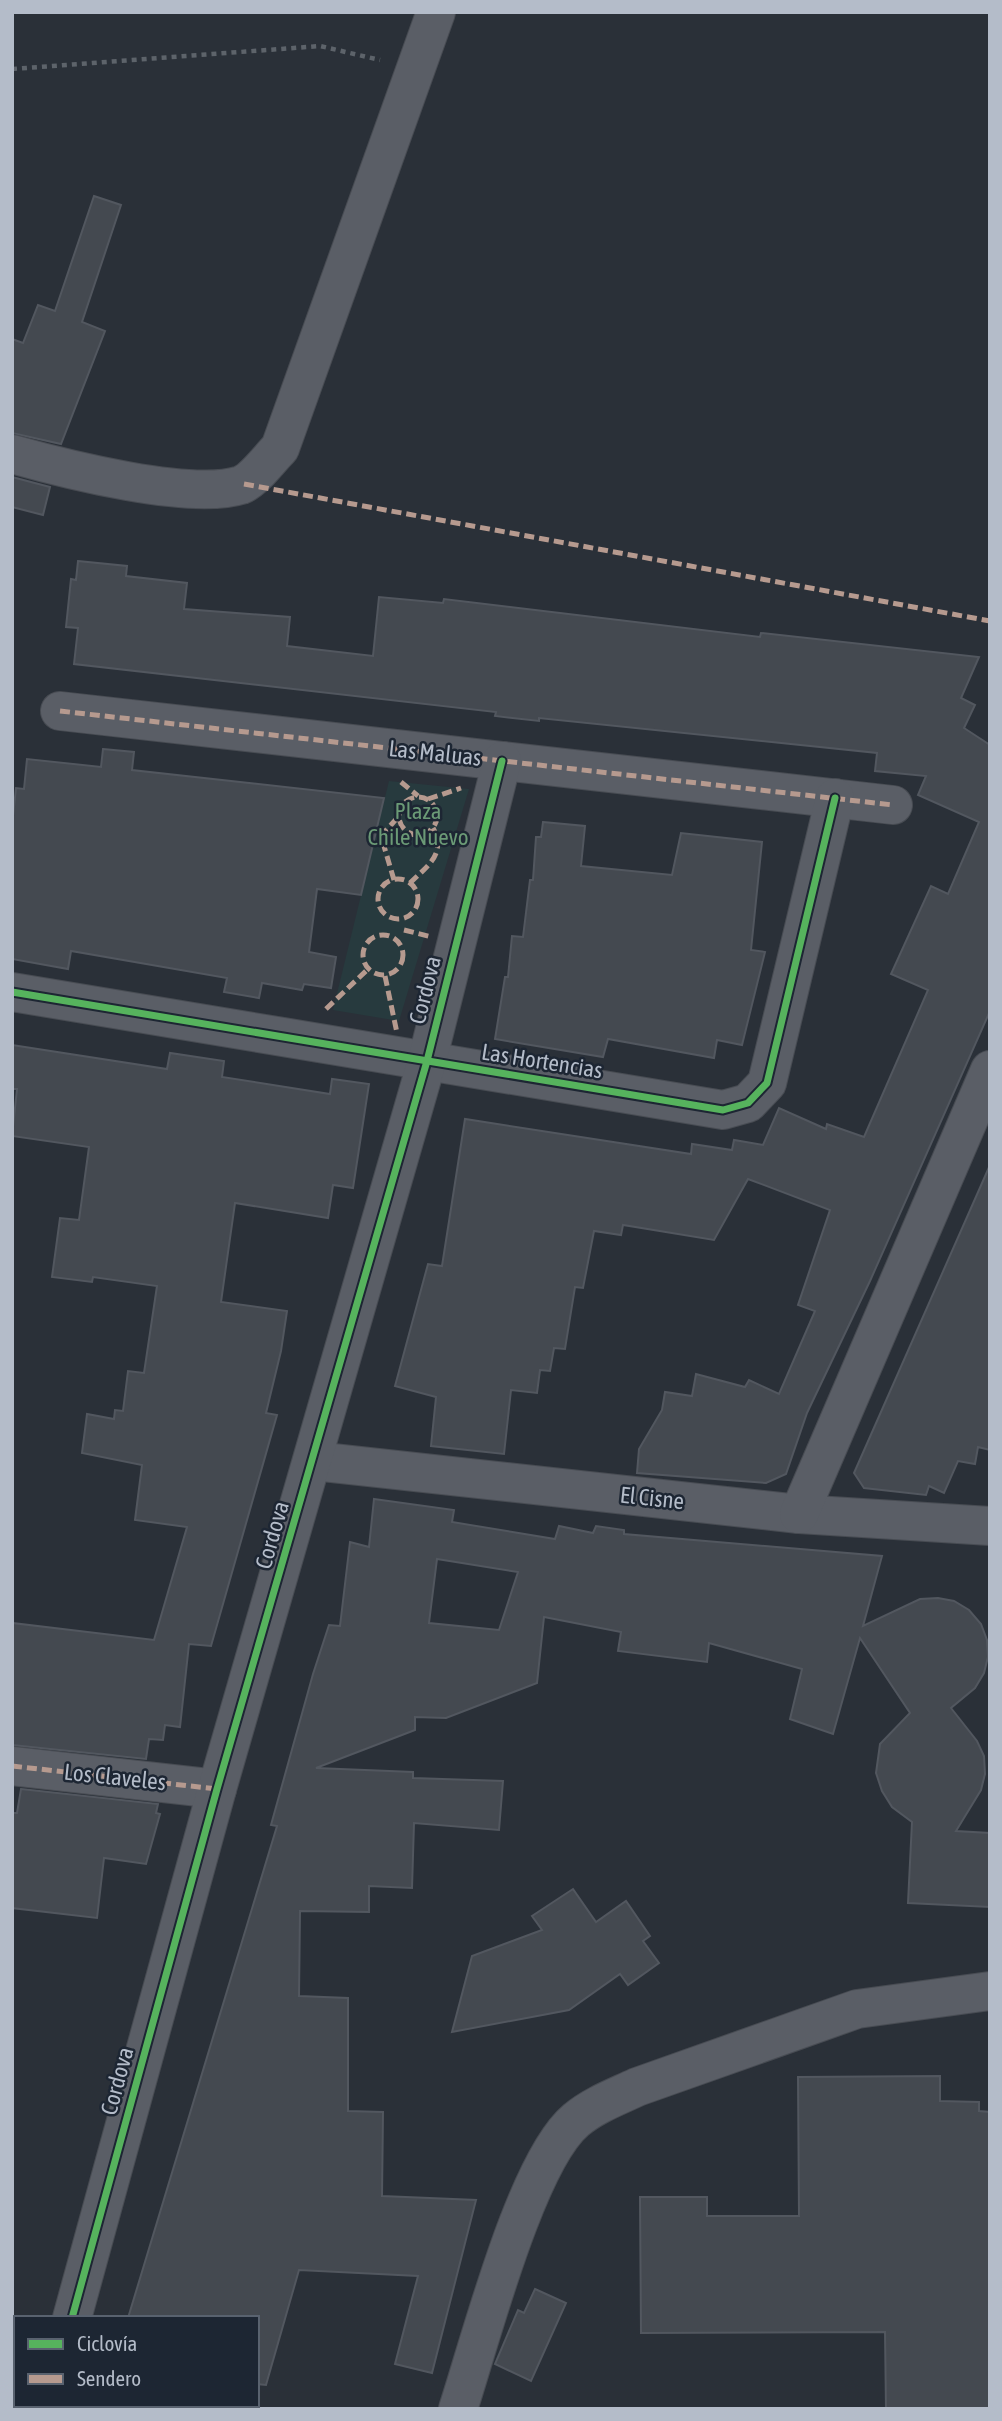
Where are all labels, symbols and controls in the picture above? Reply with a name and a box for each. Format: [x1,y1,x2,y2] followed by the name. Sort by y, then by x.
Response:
[387,735,483,771] street label: Las Maluas
[367,798,469,850] park label: Plaza Chile Nuevo
[404,953,446,1027] street label: Cordova
[480,1039,604,1083] street label: Las Hortencias
[619,1482,685,1514] street label: El Cisne
[250,1498,294,1572] street label: Cordova
[63,1759,167,1795] street label: Los Claveles
[95,2044,139,2118] street label: Cordova
[14,2316,259,2407] legend
[77,2331,137,2355] text: Ciclovía
[77,2366,141,2390] text: Sendero

